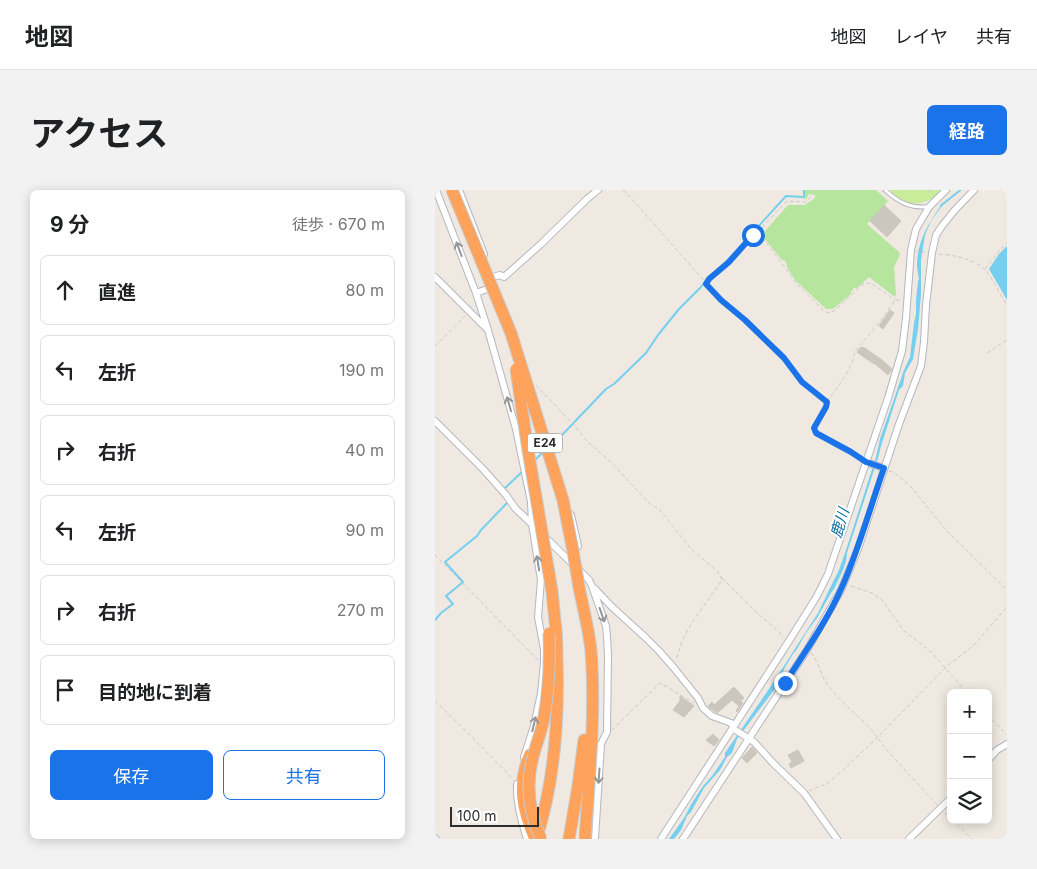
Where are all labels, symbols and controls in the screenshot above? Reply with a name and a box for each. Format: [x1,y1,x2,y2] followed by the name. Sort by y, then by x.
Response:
[25,22,73,51] text: 地図
[831,26,867,47] text: 地図
[895,26,948,47] text: レイヤ
[976,26,1012,47] text: 共有
[927,105,1007,155] button: 経路
[30,112,168,154] text: アクセス
[50,212,90,237] text: 9 分
[292,214,385,234] text: 徒歩 · 670 m
[742,224,765,247] route start
[454,242,463,257] one-way arrow
[51,276,79,304] icon: ahead
[345,280,384,300] text: 80 m
[98,281,136,304] text: 直進
[51,356,79,384] icon: left
[339,360,384,380] text: 190 m
[98,361,136,384] text: 左折
[504,396,513,412] one-way arrow
[527,434,563,452] road number: E24
[51,436,79,464] icon: right
[345,440,384,460] text: 40 m
[98,441,136,464] text: 右折
[826,504,854,540] water label: 鹿川
[51,516,79,544] icon: left
[345,520,384,540] text: 90 m
[98,521,136,544] text: 左折
[533,556,543,572] one-way arrow
[51,596,79,624] icon: right
[337,600,384,620] text: 270 m
[98,601,136,624] text: 右折
[598,607,607,623] one-way arrow
[774,672,797,695] route end
[51,676,79,704] icon: arrive
[98,681,212,704] text: 目的地に到着
[947,689,992,824] map controls
[947,689,992,734] button: +
[530,716,540,732] one-way arrow
[947,734,992,779] button: −
[50,750,213,800] button: 保存
[223,750,385,800] button: 共有
[594,767,603,783] one-way arrow
[947,779,992,824] button: layers
[450,804,539,827] scale bar
[457,807,497,824] text: 100 m

